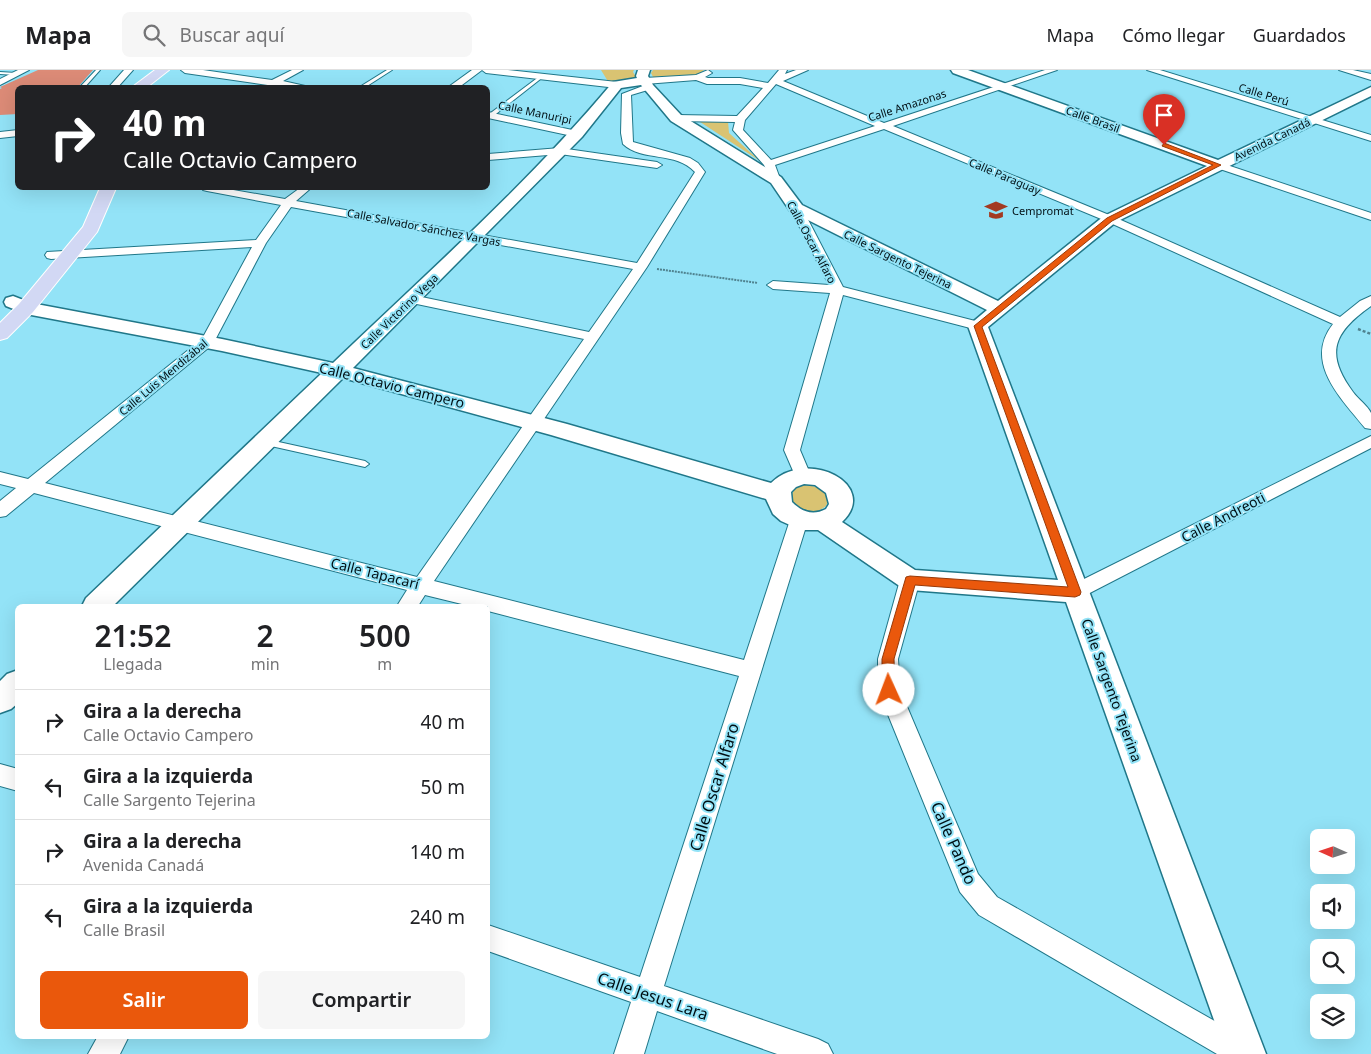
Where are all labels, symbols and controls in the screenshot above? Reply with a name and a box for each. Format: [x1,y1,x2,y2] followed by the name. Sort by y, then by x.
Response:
[122,12,472,57] search box
[25,18,92,51] text: Mapa
[140,21,168,49] icon: search
[180,22,284,48] text: Buscar aquí
[1047,23,1094,47] text: Mapa
[1122,23,1225,47] text: Cómo llegar
[1253,23,1346,47] text: Guardados
[1237,79,1291,109] street label: Calle Perú
[866,85,948,125] street label: Calle Amazonas
[1143,94,1185,145] pin
[497,97,573,127] street label: Calle Manuripi
[123,99,206,146] text: 40 m
[1150,101,1178,129] icon: arrive
[1064,102,1122,136] street label: Calle Brasil
[40,105,105,170] icon: right
[1231,114,1313,164] street label: Avenida Canadá
[123,144,357,174] text: Calle Octavio Campero
[967,154,1044,198] street label: Calle Paraguay
[983,197,1009,223] school or university icon: Cempromat
[784,198,840,286] street label: Calle Oscar Alfaro
[1012,203,1074,218] place label: Cempromat
[346,205,502,249] street label: Calle Salvador Sánchez Vargas
[841,226,955,292] street label: Calle Sargento Tejerina
[357,270,441,352] street label: Calle Victorino Vega
[116,336,210,418] street label: Calle Luis Mendizábal
[317,358,467,412] street label: Calle Octavio Campero
[1178,488,1268,546] street label: Calle Andreoti
[329,553,422,593] street label: Calle Tapacarí
[94,615,171,656] text: 21:52
[257,615,274,656] text: 2
[359,615,411,656] text: 500
[1077,616,1147,764] street label: Calle Sargento Tejerina
[103,653,162,675] text: Llegada
[251,653,280,675] text: min
[377,653,392,675] text: m
[862,663,914,715] position arrow
[83,698,242,724] text: Gira a la derecha
[40,708,68,736] icon: right
[421,709,465,735] text: 40 m
[684,720,744,854] street label: Calle Oscar Alfaro
[83,724,253,746] text: Calle Octavio Campero
[83,763,253,789] text: Gira a la izquierda
[40,773,68,801] icon: left
[421,774,465,800] text: 50 m
[83,789,256,811] text: Calle Sargento Tejerina
[926,798,982,888] street label: Calle Pando
[83,828,242,854] text: Gira a la derecha
[1310,829,1355,874] north arrow
[1310,829,1355,1039] map controls
[40,838,68,866] icon: right
[410,839,465,865] text: 140 m
[83,854,204,876] text: Avenida Canadá
[1310,884,1355,929] button: sound
[83,893,253,919] text: Gira a la izquierda
[40,903,68,931] icon: left
[410,904,465,930] text: 240 m
[83,919,165,941] text: Calle Brasil
[1310,939,1355,984] button: search
[595,967,711,1025] street label: Calle Jesus Lara
[40,971,248,1029] button: Salir
[258,971,465,1029] button: Compartir
[1310,994,1355,1039] button: layers

